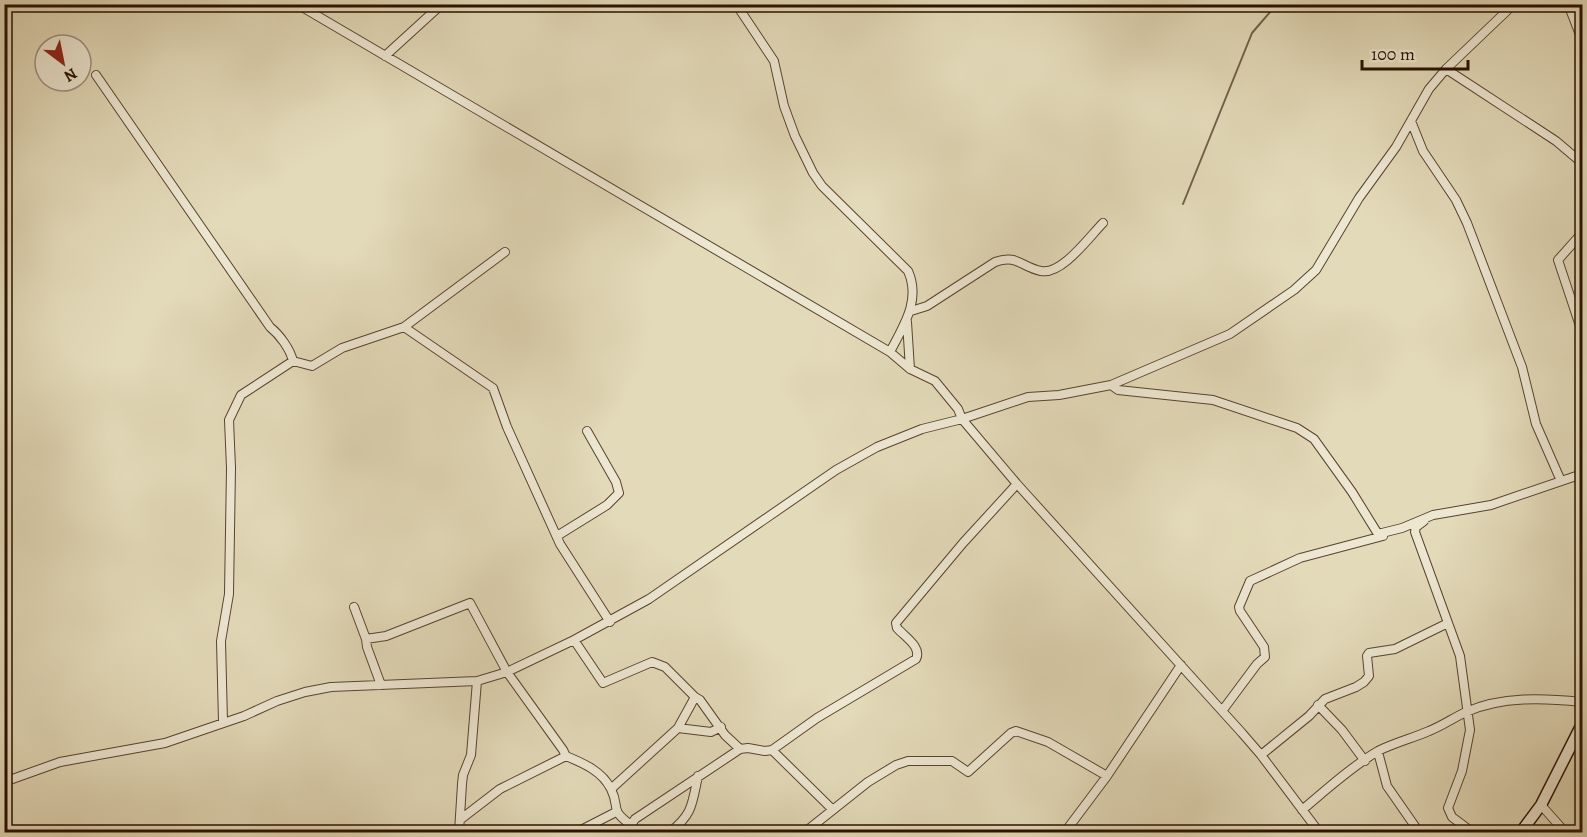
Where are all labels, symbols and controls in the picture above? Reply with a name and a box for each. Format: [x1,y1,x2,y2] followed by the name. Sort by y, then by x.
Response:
[33,33,93,93] north arrow
[1362,33,1468,71] scale bar
[1371,42,1415,66] text: 100 m
[59,62,81,87] text: N

